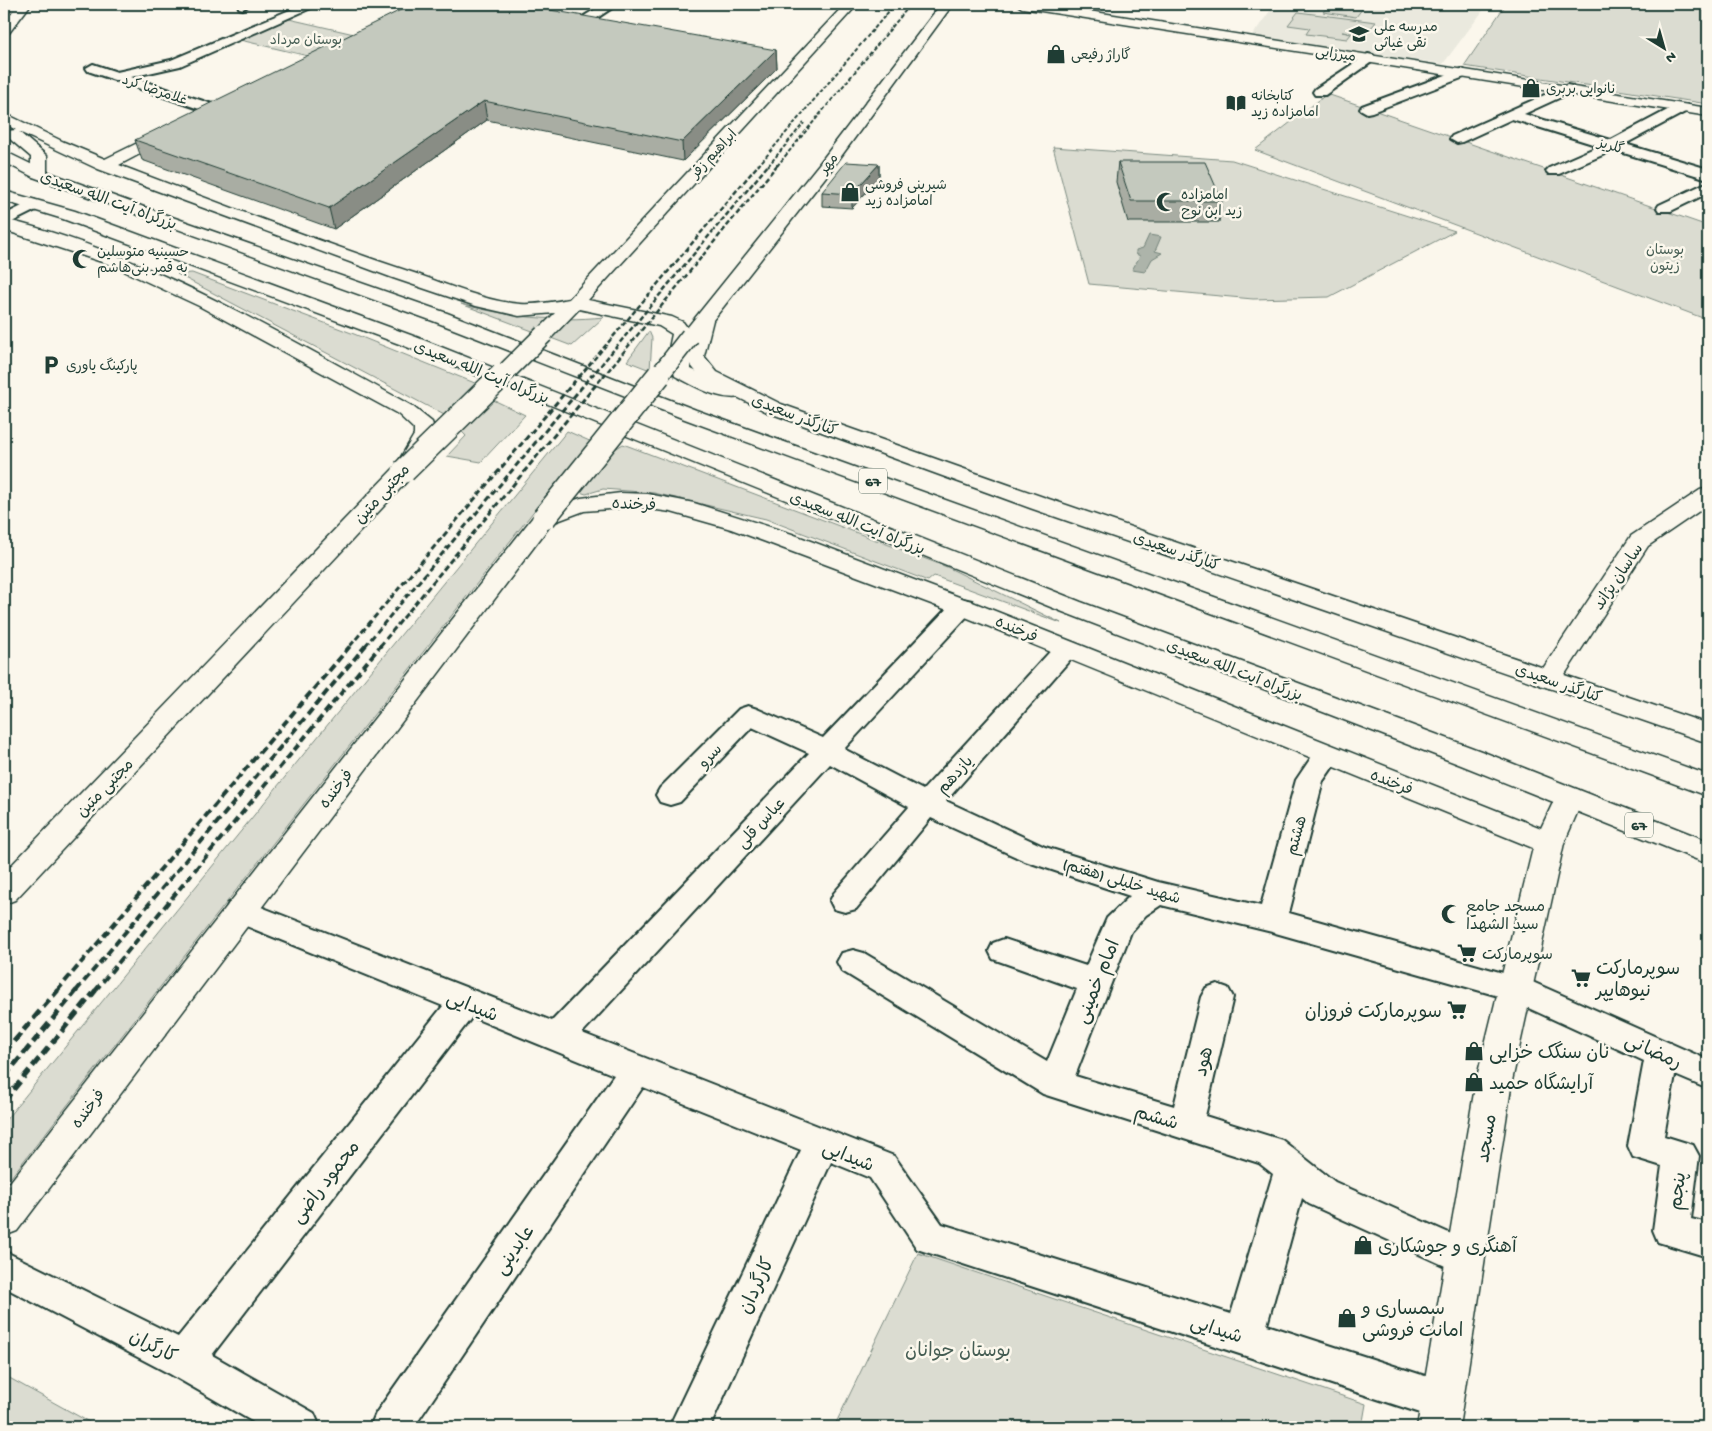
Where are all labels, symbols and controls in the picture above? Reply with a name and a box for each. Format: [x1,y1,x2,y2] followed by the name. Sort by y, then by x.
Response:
[1374,20,1438,53] place label: مدرسه علی نقی غیاثی
[1640,22,1690,72] north arrow
[1348,23,1370,45] school or university icon: مدرسه علی نقی غیاثی
[270,33,342,50] park label: بوستان مرداد
[1045,43,1067,65] shop icon: گاراژ رفیعی
[1314,44,1357,67] street label: میرزایی
[1071,46,1131,65] place label: گاراژ رفیعی
[1662,47,1679,66] text: N
[119,72,189,110] street label: غلامرضا کرد
[1520,77,1542,99] shop icon: نانوایی بربری
[1546,82,1616,99] place label: نانوایی بربری
[1251,89,1319,122] place label: کتابخانه امامزاده زید
[1225,92,1247,114] library icon: کتابخانه امامزاده زید
[687,127,742,184] street label: ابراهیم زقر
[1594,133,1626,159] street label: گلریز
[816,151,843,179] street label: مهر
[37,166,180,236] street label: بزرگراه آیت الله سعیدی
[865,178,947,211] place label: شیرینی فروشی امامزاده زید
[839,181,861,203] shop icon: شیرینی فروشی امامزاده زید
[1181,188,1242,221] place label: امامزاده زید ابن نوح
[1155,191,1177,213] mosque icon: امامزاده زید ابن نوح
[1646,243,1684,276] park label: بوستان زیتون
[97,245,189,278] place label: حسینیه متوسلین به قمر بنی‌هاشم
[71,248,93,270] mosque icon: حسینیه متوسلین به قمر بنی‌هاشم
[410,336,552,410] street label: بزرگراه آیت الله سعیدی
[40,354,62,376] parking icon: پارکینگ یاوری
[66,357,138,376] place label: پارکینگ یاوری
[748,389,841,442] street label: کنارگذر سعیدی
[352,461,415,529] street label: مجتبی متین
[859,468,887,494] road number: 67
[786,487,928,561] street label: بزرگراه آیت الله سعیدی
[611,496,656,517] street label: فرخنده
[1130,527,1223,577] street label: کنارگذر سعیدی
[1591,541,1649,615] street label: ساسان پژاند
[992,614,1040,649] street label: فرخنده
[1163,635,1306,707] street label: بزرگراه آیت الله سعیدی
[1512,659,1605,709] street label: کنارگذر سعیدی
[695,741,728,774] street label: سرو
[934,753,979,800] street label: یازدهم
[74,756,139,823] street label: مجتبی متین
[317,767,359,813] street label: فرخنده
[1367,767,1415,801] street label: فرخنده
[734,795,791,854] street label: عباس قلی
[1625,812,1653,838] road number: 67
[1284,814,1313,858] street label: هشتم
[1060,856,1182,910] street label: شهید خلیلی (هفتم)
[1466,899,1545,936] place label: مسجد جامع سید الشهدا
[1440,903,1462,925] mosque icon: مسجد جامع سید الشهدا
[1072,937,1127,1028] street label: امام خمینی
[1456,942,1478,964] supermarket icon: سوپرمارکت
[1482,947,1553,966] place label: سوپرمارکت
[1594,959,1680,1004] place label: سوپرمارکت نیوهایپر
[1570,967,1592,989] supermarket icon: سوپرمارکت نیوهایپر
[443,988,501,1029] street label: شیدایی
[1446,999,1468,1021] supermarket icon: سوپرمارکت فروزان
[1305,1002,1442,1025] place label: سوپرمارکت فروزان
[1620,1030,1685,1076] street label: رمضانی
[1463,1040,1485,1062] shop icon: نان سنگک خزایی
[1489,1041,1609,1066] place label: نان سنگک خزایی
[1191,1044,1220,1079] street label: هود
[1463,1071,1485,1093] shop icon: آرایشگاه حمید
[1489,1072,1594,1097] place label: آرایشگاه حمید
[69,1087,111,1134] street label: فرخنده
[1131,1102,1181,1137] street label: ششم
[1473,1113,1504,1164] street label: مسجد
[287,1137,366,1229] street label: محمود راضی
[819,1138,877,1179] street label: شیدایی
[1666,1171,1693,1212] street label: پنجم
[491,1222,541,1280] street label: عابدینی
[1352,1234,1374,1256] shop icon: آهنگری و جوشکاری
[1378,1235,1518,1260] place label: آهنگری و جوشکاری
[733,1254,781,1318] street label: کارگردان
[1360,1299,1464,1344] place label: سمساری و امانت فروشی
[1336,1307,1358,1329] shop icon: سمساری و امانت فروشی
[1187,1312,1245,1351] street label: شیدایی
[125,1325,181,1370] street label: کارگران
[905,1341,1011,1364] park label: بوستان جوانان

